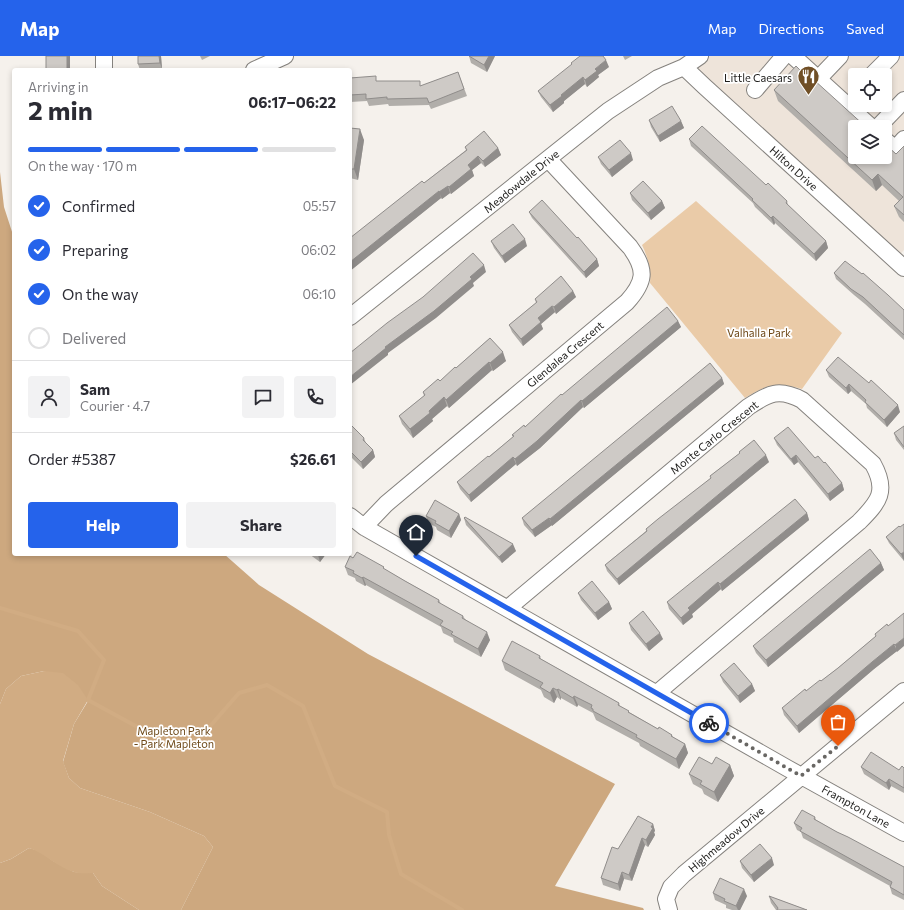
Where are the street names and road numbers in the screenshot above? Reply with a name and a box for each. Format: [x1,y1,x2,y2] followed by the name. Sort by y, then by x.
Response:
[767,143,821,193] street label: Hilton Drive
[481,147,561,215] street label: Meadowdale Drive
[524,318,606,390] street label: Glendalea Crescent
[667,397,761,477] street label: Monte Carlo Crescent
[820,782,892,830] street label: Frampton Lane
[686,803,767,874] street label: Highmeadow Drive

